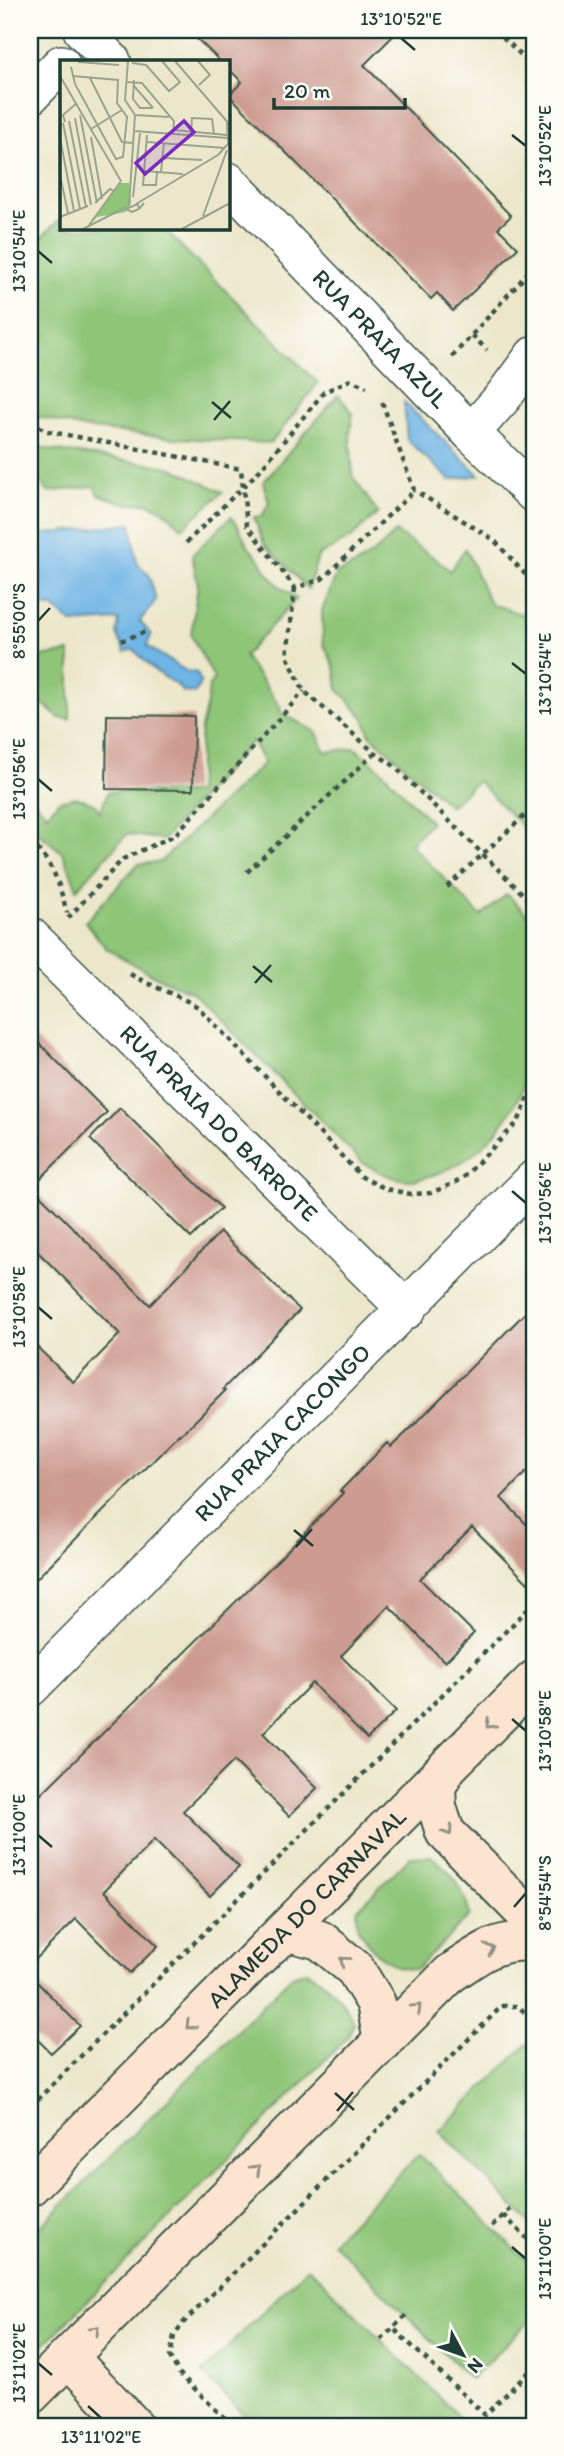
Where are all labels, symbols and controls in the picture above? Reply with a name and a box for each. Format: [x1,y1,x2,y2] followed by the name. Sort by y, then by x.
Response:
[360,8,442,30] text: 13°10'52"E
[60,60,229,229] inset map
[274,66,405,110] scale bar
[284,78,331,103] text: 20 m
[534,105,556,187] text: 13°10'52"E
[8,209,30,293] text: 13°10'54"E
[307,263,454,414] street label: RUA PRAIA AZUL
[8,583,30,659] text: 8°55'00"S
[534,632,556,716] text: 13°10'54"E
[8,738,30,820] text: 13°10'56"E
[114,1019,324,1227] street label: RUA PRAIA DO BARROTE
[534,1162,556,1244] text: 13°10'56"E
[8,1266,30,1348] text: 13°10'58"E
[188,1338,376,1528] street label: RUA PRAIA CACONGO
[534,1690,556,1772] text: 13°10'58"E
[485,1716,498,1729] one-way arrow
[8,1794,30,1876] text: 13°11'00"E
[201,1802,412,2014] street label: ALAMEDA DO CARNAVAL
[440,1824,453,1837] one-way arrow
[534,1855,556,1931] text: 8°54'54"S
[483,1944,495,1958] one-way arrow
[340,1956,352,1969] one-way arrow
[409,2004,421,2016] one-way arrow
[185,2017,198,2030] one-way arrow
[248,2164,261,2177] one-way arrow
[534,2218,556,2300] text: 13°11'00"E
[428,2320,498,2390] north arrow
[8,2323,30,2403] text: 13°11'02"E
[87,2325,100,2338] one-way arrow
[463,2353,488,2378] text: N
[61,2426,141,2448] text: 13°11'02"E

